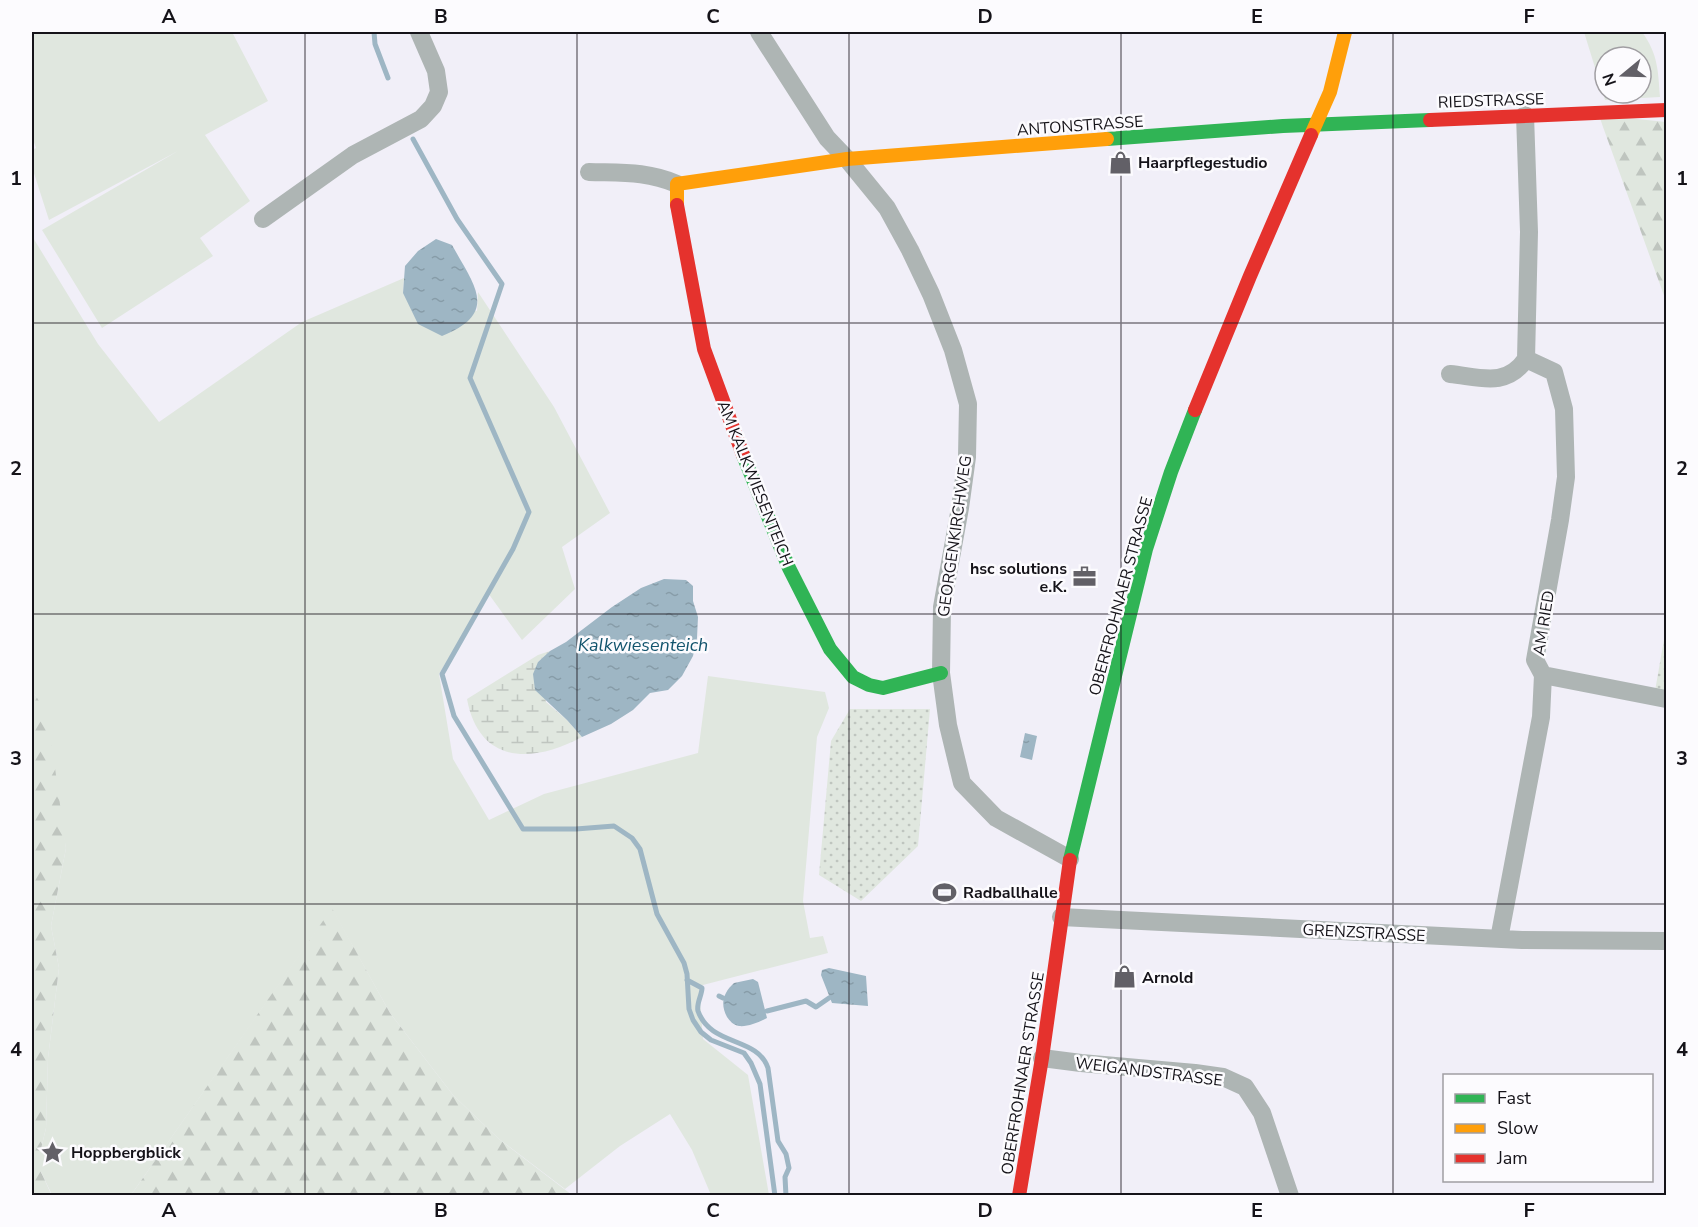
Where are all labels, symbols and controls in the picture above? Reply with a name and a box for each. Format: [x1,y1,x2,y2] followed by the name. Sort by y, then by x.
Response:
[162,3,177,30] text: A
[434,3,448,30] text: B
[706,3,720,30] text: C
[977,3,993,30] text: D
[1251,3,1263,30] text: E
[1523,3,1535,30] text: F
[1593,45,1653,105] north arrow
[1597,70,1622,89] text: N
[1438,88,1545,114] street label: RIEDSTRASSE
[1016,111,1144,141] street label: ANTONSTRASSE
[1107,149,1133,175] shop icon: Haarpflegestudio
[1138,152,1268,174] place label: Haarpflegestudio
[10,165,22,192] text: 1
[1676,165,1688,192] text: 1
[712,397,798,570] street label: AM KALKWIESENTEICH
[933,454,977,618] street label: GEORGENKIRCHWEG
[10,455,22,482] text: 2
[1676,455,1688,482] text: 2
[1084,494,1158,698] street label: OBERFROHNAER STRASSE
[970,558,1067,598] place label: hsc solutions e.K.
[1072,564,1098,590] office icon: hsc solutions e.K.
[1528,589,1560,657] street label: AM RIED
[578,633,708,657] water label: Kalkwiesenteich
[10,745,22,772] text: 3
[1676,745,1688,772] text: 3
[932,879,958,905] sports icon: Radballhalle
[963,882,1058,904] place label: Radballhalle
[1302,919,1426,947] street label: GRENZSTRASSE
[1111,964,1137,990] shop icon: Arnold
[1142,967,1193,989] place label: Arnold
[996,970,1050,1176] street label: OBERFROHNAER STRASSE
[10,1036,22,1063] text: 4
[1676,1036,1688,1063] text: 4
[1074,1052,1224,1092] street label: WEIGANDSTRASSE
[1443,1074,1653,1182] legend
[1497,1086,1532,1110] text: Fast
[1497,1116,1538,1140] text: Slow
[40,1139,66,1165] place icon: Hoppbergblick
[71,1142,181,1164] place label: Hoppbergblick
[1496,1146,1528,1170] text: Jam
[162,1197,177,1224] text: A
[434,1197,448,1224] text: B
[706,1197,720,1224] text: C
[977,1197,993,1224] text: D
[1251,1197,1263,1224] text: E
[1523,1197,1535,1224] text: F

